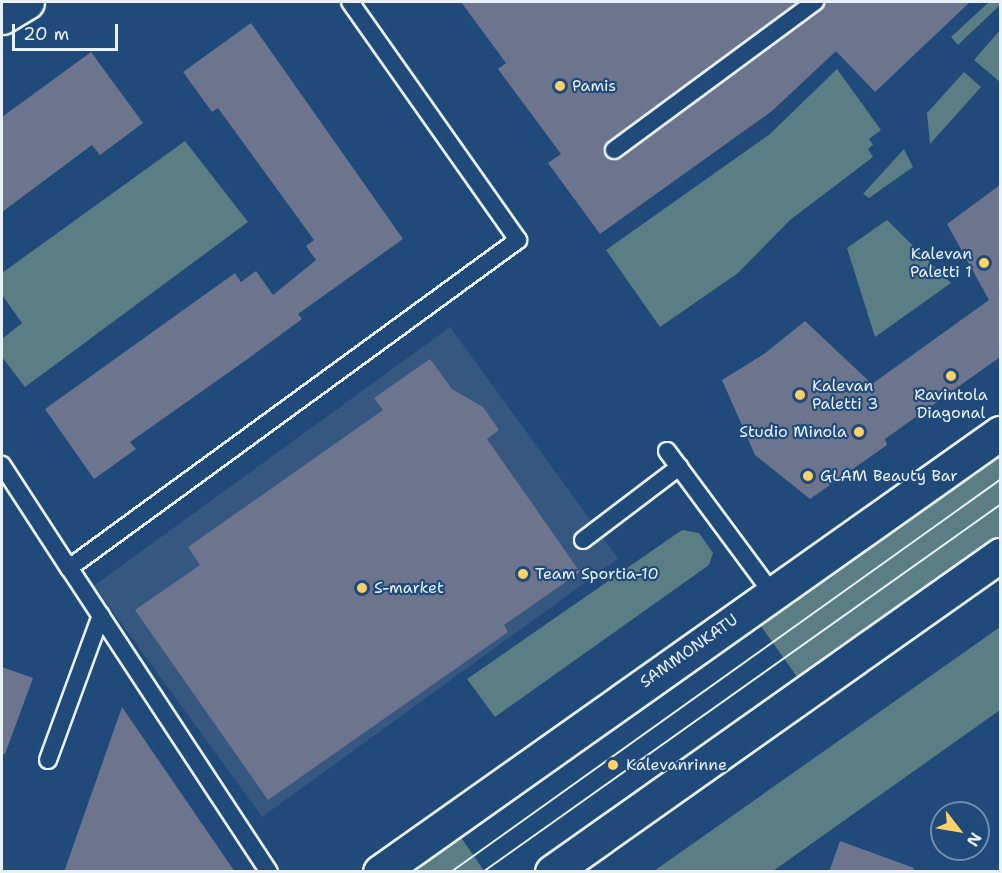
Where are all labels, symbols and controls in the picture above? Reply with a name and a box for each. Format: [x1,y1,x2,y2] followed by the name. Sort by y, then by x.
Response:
[15,12,122,50] scale bar
[23,22,69,46] text: 20 m
[572,76,616,96] place label: Pamis
[553,79,567,93] marker: Pamis
[910,244,972,282] place label: Kalevan Paletti 1
[977,256,991,270] marker: Kalevan Paletti 1
[944,369,958,383] marker: Ravintola Diagonal
[812,376,878,414] place label: Kalevan Paletti 3
[914,385,988,423] place label: Ravintola Diagonal
[793,388,807,402] marker: Kalevan Paletti 3
[739,422,847,442] place label: Studio Minola
[852,425,866,439] marker: Studio Minola
[820,466,958,486] place label: GLAM Beauty Bar
[801,469,815,483] marker: GLAM Beauty Bar
[535,564,659,584] place label: Team Sportia-10
[516,567,530,581] marker: Team Sportia-10
[374,578,444,598] place label: S-market
[355,581,369,595] marker: S-market
[636,610,742,692] street label: SAMMONKATU
[626,755,727,775] place label: Kalevanrinne
[604,756,622,774] marker: Kalevanrinne
[930,801,990,861] north arrow
[962,829,986,850] text: N

